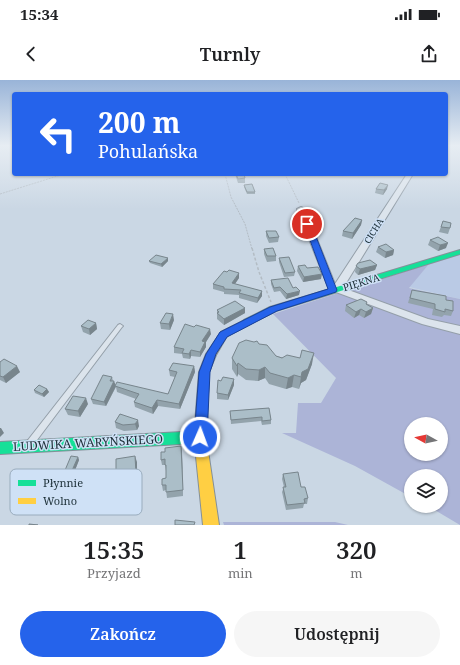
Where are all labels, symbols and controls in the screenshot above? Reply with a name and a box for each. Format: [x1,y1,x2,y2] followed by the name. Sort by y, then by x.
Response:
[20,4,58,24] text: 15:34
[200,42,260,66] text: Turnly
[20,43,42,65] icon: back
[418,43,440,65] icon: share
[98,103,180,141] text: 200 m
[32,108,84,160] icon: left
[98,139,198,163] text: Pohulańska
[290,207,324,241] pin
[296,213,318,235] icon: arrive
[361,215,387,246] street label: CICHA
[341,270,382,294] street label: PIĘKNA
[179,416,221,458] position arrow
[404,417,448,461] north arrow
[404,417,448,513] map controls
[13,430,163,455] street label: LUDWIKA WARYŃSKIEGO
[10,469,142,515] legend
[404,469,448,513] button: layers
[43,475,83,490] text: Płynnie
[43,493,77,508] text: Wolno
[83,533,145,566] text: 15:35
[234,533,247,566] text: 1
[336,533,377,566] text: 320
[87,564,141,582] text: Przyjazd
[228,564,253,582] text: min
[350,564,362,582] text: m
[20,611,226,657] button: Zakończ
[234,611,440,657] button: Udostępnij

